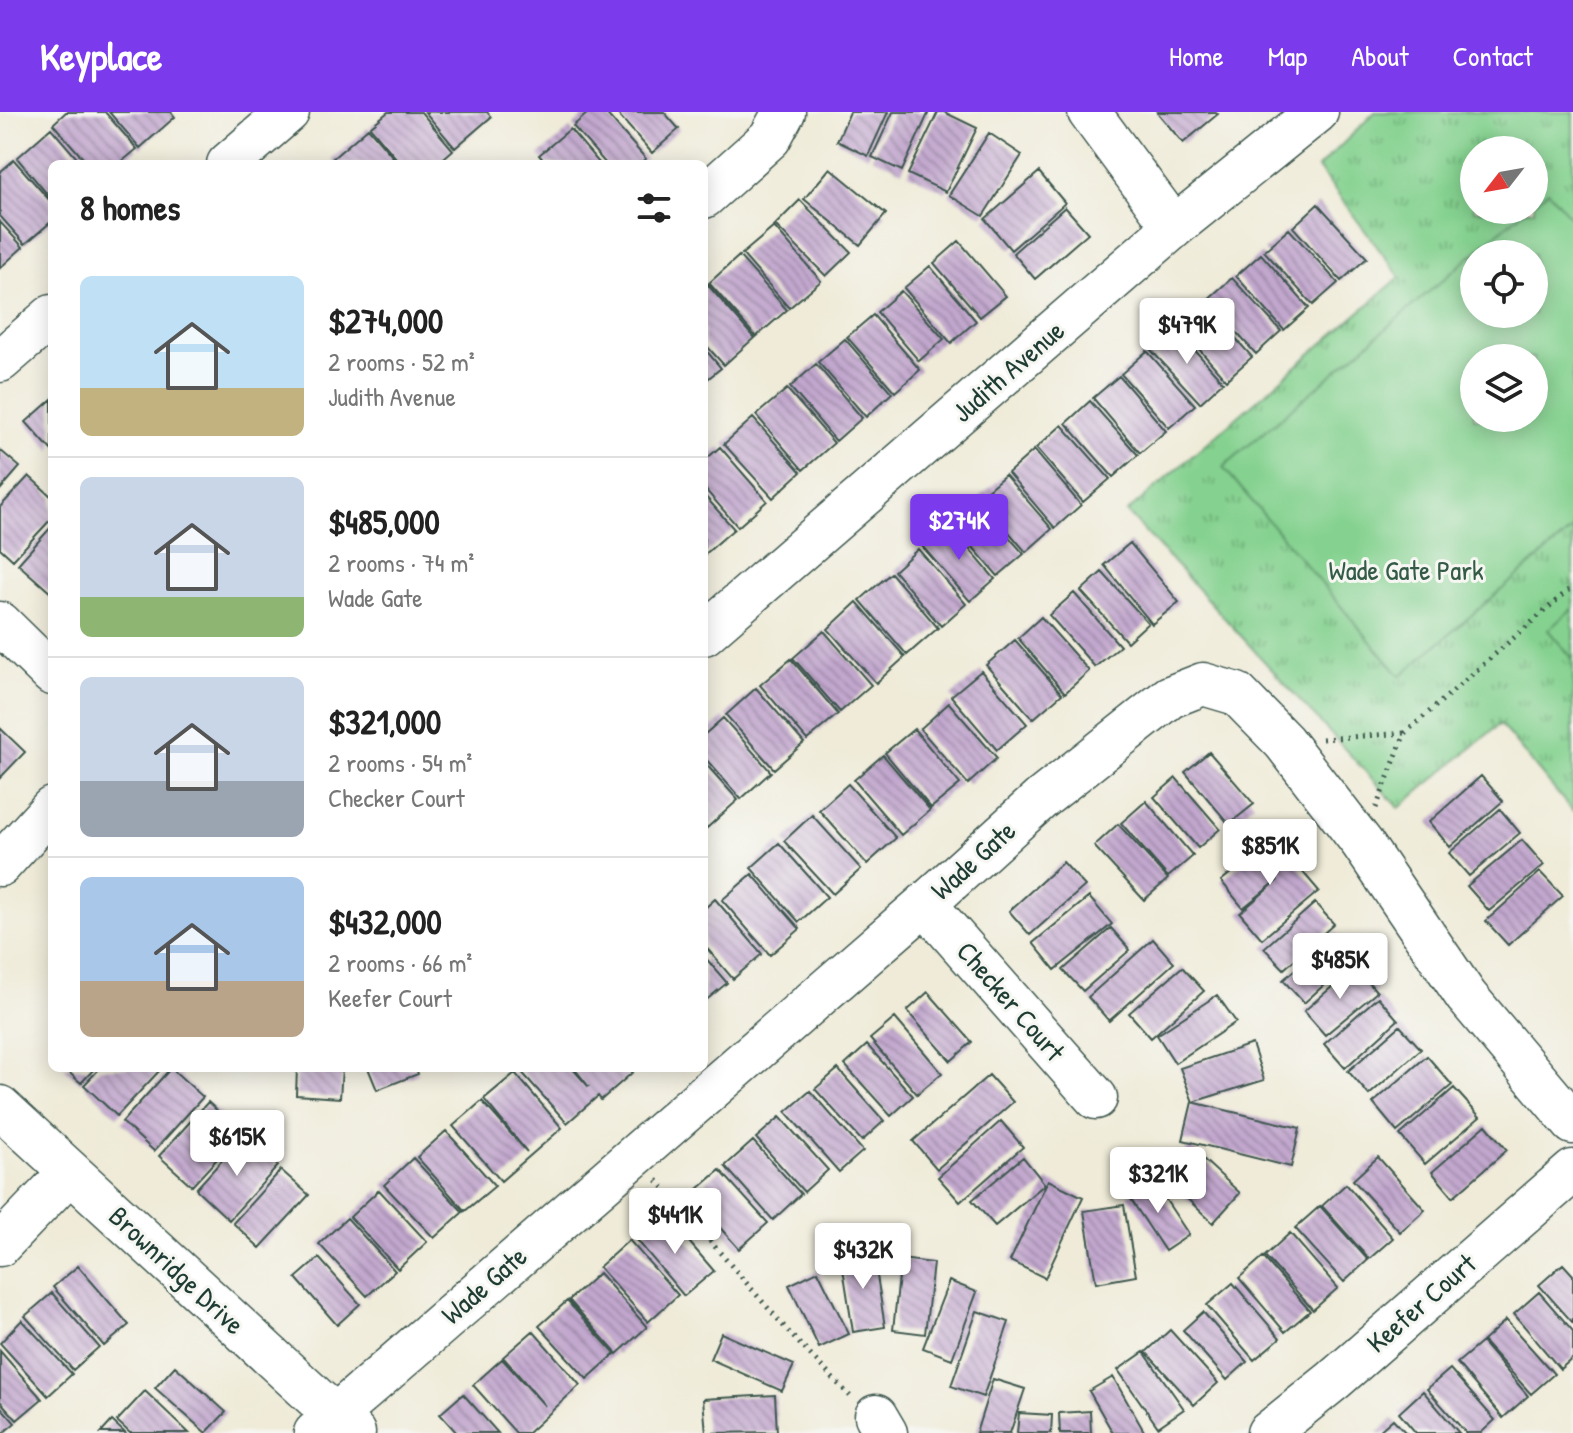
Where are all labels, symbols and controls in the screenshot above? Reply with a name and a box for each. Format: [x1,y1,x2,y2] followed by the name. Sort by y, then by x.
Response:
[40,30,162,82] text: Keyplace
[1169,37,1224,75] text: Home
[1268,37,1307,75] text: Map
[1351,37,1409,75] text: About
[1453,37,1533,75] text: Contact
[1460,136,1548,224] north arrow
[1460,136,1548,432] map controls
[80,185,180,231] text: 8 homes
[632,186,676,230] icon: filters
[1460,240,1548,328] button: locate
[328,298,443,344] text: $274,000
[1131,298,1243,366] pin: $479K
[1158,306,1216,341] text: $479K
[144,308,240,404] icon: home
[944,312,1072,430] street label: Judith Avenue
[328,344,475,379] text: 2 rooms · 52 m²
[1460,344,1548,432] button: layers
[328,379,456,414] text: Judith Avenue
[903,494,1015,562] pin: $274K
[328,499,440,545] text: $485,000
[928,502,990,537] text: $274K
[144,509,240,605] icon: home
[328,545,474,580] text: 2 rooms · 74 m²
[1328,551,1484,589] park label: Wade Gate Park
[328,580,423,615] text: Wade Gate
[328,699,441,745] text: $321,000
[144,709,240,805] icon: home
[328,745,472,780] text: 2 rooms · 54 m²
[328,780,465,815] text: Checker Court
[922,812,1024,908] street label: Wade Gate
[1214,819,1326,887] pin: $851K
[1241,827,1299,862] text: $851K
[328,899,442,945] text: $432,000
[144,909,240,1005] icon: home
[948,933,1074,1069] street label: Checker Court
[1284,933,1396,1001] pin: $485K
[1311,941,1369,976] text: $485K
[328,945,472,980] text: 2 rooms · 66 m²
[328,980,452,1015] text: Keefer Court
[181,1110,293,1178] pin: $615K
[208,1118,266,1153] text: $615K
[1102,1147,1214,1215] pin: $321K
[1128,1155,1188,1190] text: $321K
[619,1188,731,1256] pin: $441K
[647,1196,703,1231] text: $441K
[101,1197,253,1343] street label: Brownridge Drive
[807,1223,919,1291] pin: $432K
[833,1231,893,1266] text: $432K
[433,1237,535,1333] street label: Wade Gate
[1358,1245,1484,1361] street label: Keefer Court

